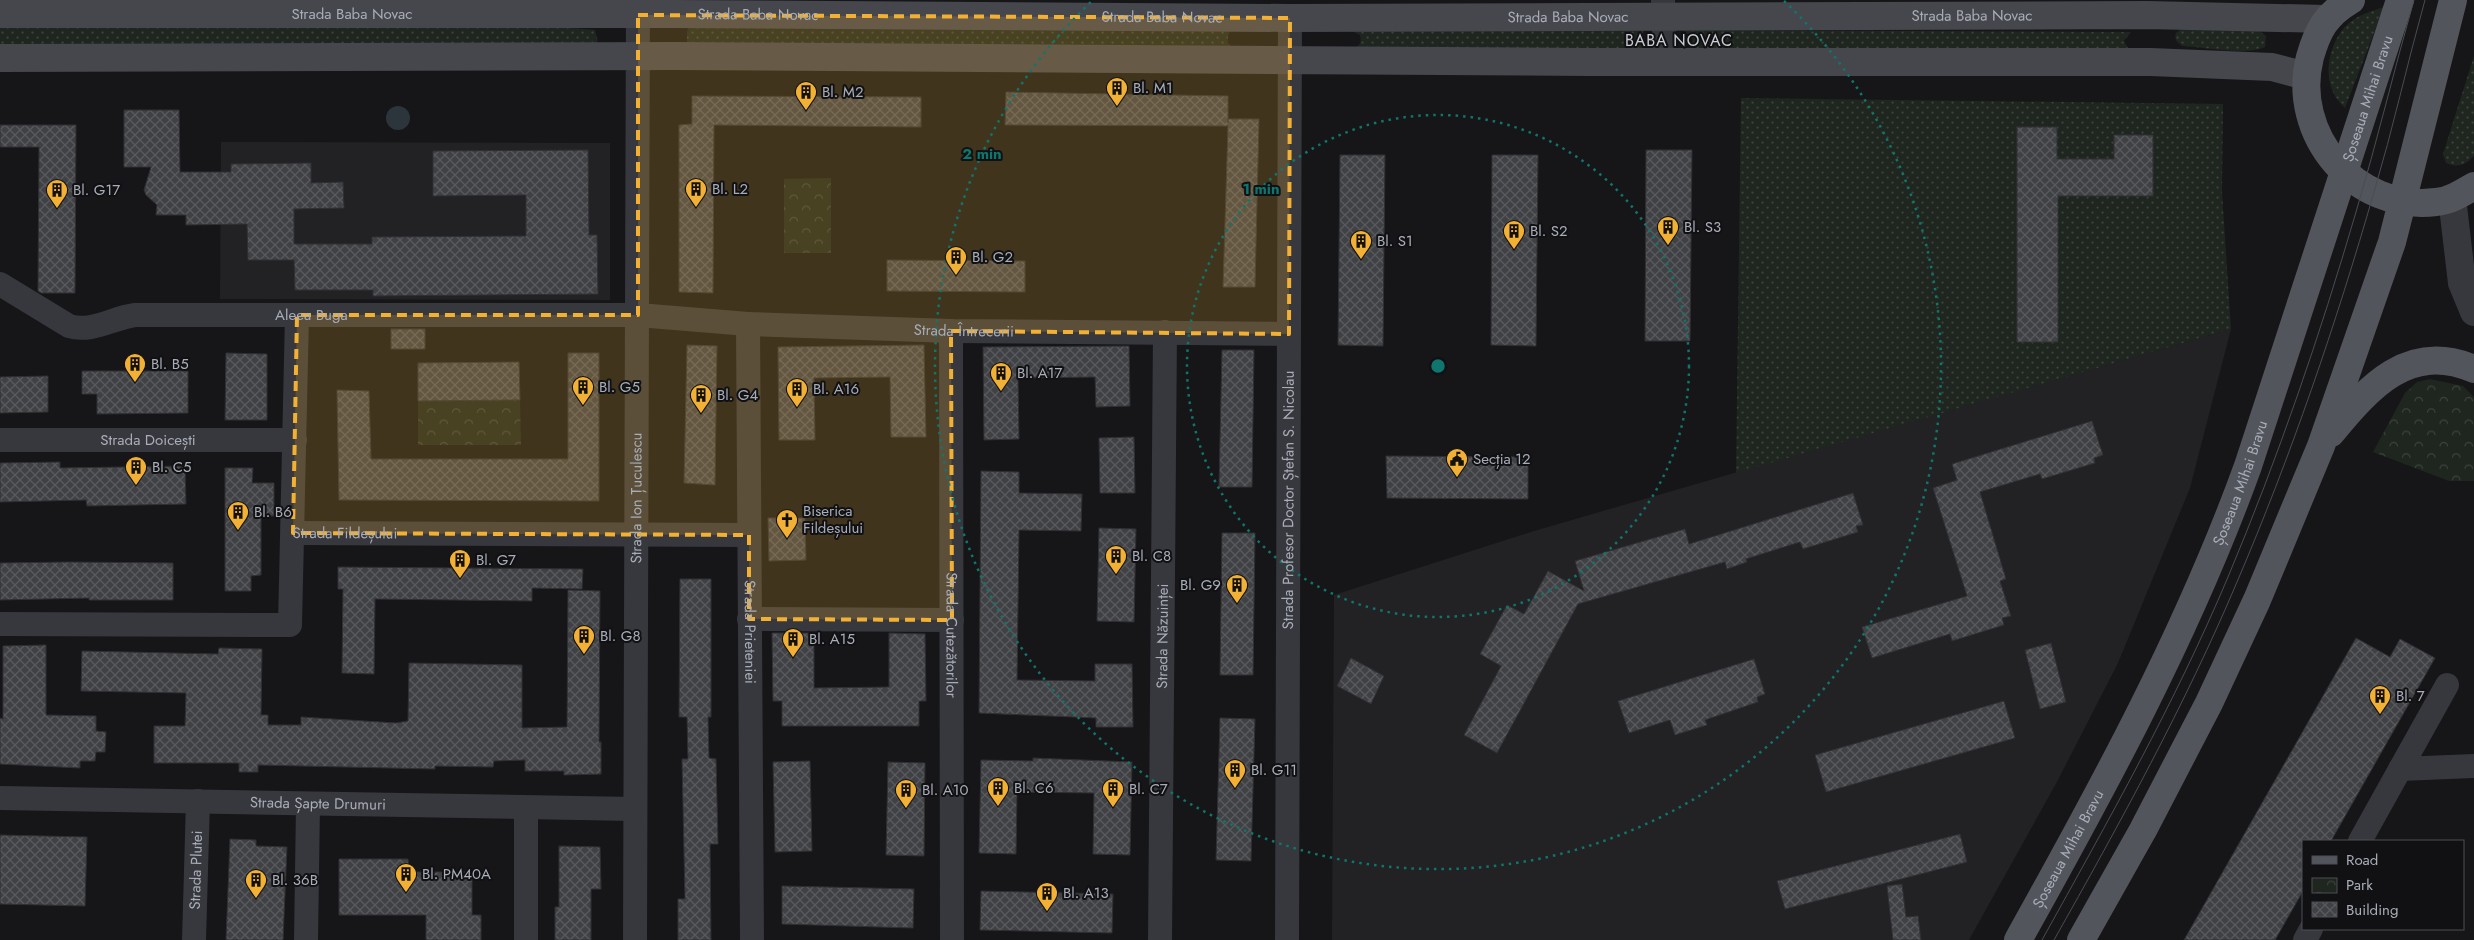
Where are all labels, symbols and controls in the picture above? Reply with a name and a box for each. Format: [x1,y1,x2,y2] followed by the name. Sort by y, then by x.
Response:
[291,3,413,25] street label: Strada Baba Novac
[697,3,819,26] street label: Strada Baba Novac
[1911,4,2033,27] street label: Strada Baba Novac
[1101,6,1223,29] street label: Strada Baba Novac
[1507,6,1629,28] street label: Strada Baba Novac
[1625,29,1733,52] district label: BABA NOVAC
[2337,32,2399,165] street label: Șoseaua Mihai Bravu
[1105,76,1129,107] building icon: Bl. M1
[1133,77,1173,99] place label: Bl. M1
[794,80,818,111] building icon: Bl. M2
[822,81,864,103] place label: Bl. M2
[962,143,1002,165] text: 2 min
[684,177,708,208] building icon: Bl. L2
[45,178,69,209] building icon: Bl. G17
[712,178,748,200] place label: Bl. L2
[1242,178,1280,200] text: 1 min
[73,179,120,201] place label: Bl. G17
[1656,215,1680,246] building icon: Bl. S3
[1684,216,1721,238] place label: Bl. S3
[1502,219,1526,250] building icon: Bl. S2
[1530,220,1568,242] place label: Bl. S2
[1349,229,1373,260] building icon: Bl. S1
[1377,230,1413,252] place label: Bl. S1
[944,245,968,276] building icon: Bl. G2
[972,246,1013,268] place label: Bl. G2
[275,304,348,326] street label: Aleea Buga
[913,319,1014,343] street label: Strada Întrecerii
[123,352,147,383] building icon: Bl. B5
[151,353,189,375] place label: Bl. B5
[1429,357,1447,375] centre of rings
[989,361,1013,392] building icon: Bl. A17
[1017,362,1062,384] place label: Bl. A17
[1277,371,1300,629] street label: Strada Profesor Doctor Ștefan S. Nicolau
[571,375,595,406] building icon: Bl. G5
[599,376,640,398] place label: Bl. G5
[785,377,809,408] building icon: Bl. A16
[813,378,859,400] place label: Bl. A16
[689,383,713,414] building icon: Bl. G4
[717,384,758,406] place label: Bl. G4
[2207,417,2273,549] street label: Șoseaua Mihai Bravu
[100,429,196,451] street label: Strada Doicești
[625,432,648,564] street label: Strada Ion Țuculescu
[1445,447,1469,478] public building icon: Secția 12
[1473,448,1531,470] place label: Secția 12
[124,455,148,486] building icon: Bl. C5
[152,456,192,478] place label: Bl. C5
[226,500,250,531] building icon: Bl. B6
[803,500,863,539] place label: Biserica Fildeșului
[254,501,292,523] place label: Bl. B6
[775,508,799,539] church icon: Biserica Fildeșului
[293,522,397,544] street label: Strada Fildeșului
[1104,544,1128,575] building icon: Bl. C8
[1132,545,1171,567] place label: Bl. C8
[448,548,472,579] building icon: Bl. G7
[476,549,516,571] place label: Bl. G7
[940,572,963,699] street label: Strada Cutezătorilor
[1225,573,1249,604] building icon: Bl. G9
[1180,574,1221,596] place label: Bl. G9
[739,580,761,684] street label: Strada Prieteniei
[1151,583,1174,689] street label: Strada Năzuinței
[572,624,596,655] building icon: Bl. G8
[600,625,641,647] place label: Bl. G8
[781,627,805,658] building icon: Bl. A15
[809,628,855,650] place label: Bl. A15
[2368,684,2392,715] building icon: Bl. 7
[2396,685,2425,707] place label: Bl. 7
[1223,758,1247,789] building icon: Bl. G11
[1251,759,1297,781] place label: Bl. G11
[986,776,1010,807] building icon: Bl. C6
[1014,777,1054,799] place label: Bl. C6
[1101,777,1125,808] building icon: Bl. C7
[894,778,918,809] building icon: Bl. A10
[1129,778,1168,800] place label: Bl. C7
[922,779,968,801] place label: Bl. A10
[2027,786,2109,912] street label: Șoseaua Mihai Bravu
[250,791,386,816] street label: Strada Șapte Drumuri
[184,830,208,910] street label: Strada Plutei
[2302,840,2464,930] legend
[2346,849,2378,871] text: Road
[394,862,418,893] building icon: Bl. PM40A
[422,863,491,885] place label: Bl. PM40A
[244,868,268,899] building icon: Bl. 36B
[272,869,318,891] place label: Bl. 36B
[2346,874,2373,896] text: Park
[1035,881,1059,912] building icon: Bl. A13
[1063,882,1109,904] place label: Bl. A13
[2346,899,2398,921] text: Building

